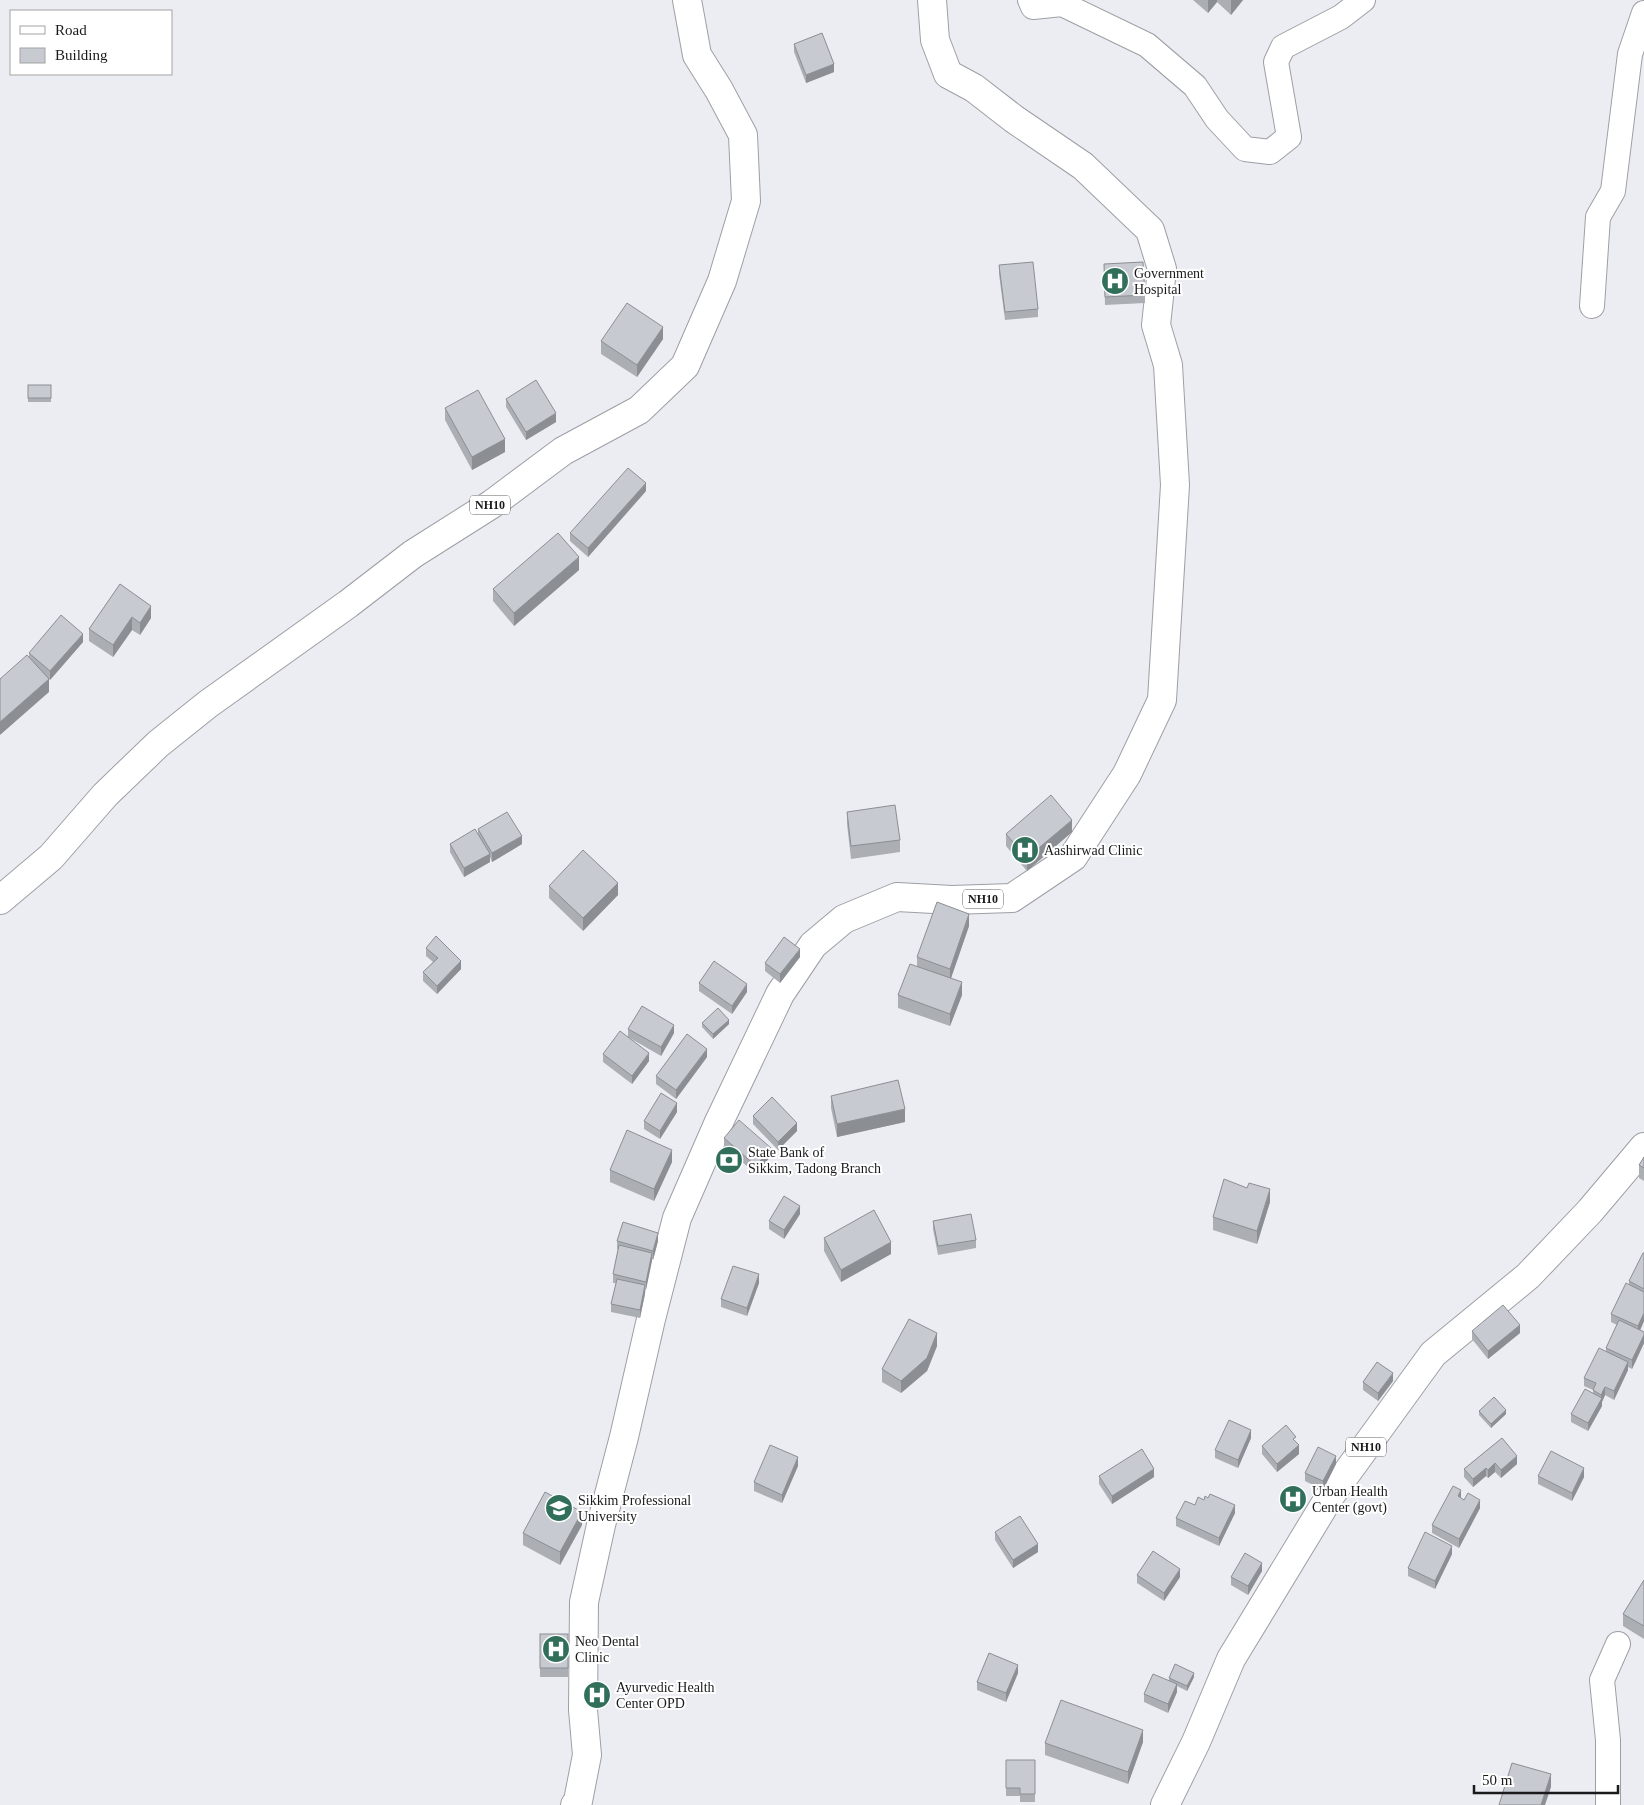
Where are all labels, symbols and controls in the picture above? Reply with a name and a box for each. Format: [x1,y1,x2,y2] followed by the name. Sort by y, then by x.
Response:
[10,10,172,75] legend
[55,22,87,38] text: Road
[55,47,108,63] text: Building
[1100,266,1130,296] hospital icon: Government Hospital
[1134,266,1204,297] place label: Government Hospital
[470,496,510,514] road number: NH10
[1010,835,1040,865] hospital icon: Aashirwad Clinic
[1044,843,1142,858] place label: Aashirwad Clinic
[963,890,1003,909] road number: NH10
[714,1145,744,1175] bank icon: State Bank of Sikkim, Tadong Branch
[748,1145,881,1176] place label: State Bank of Sikkim, Tadong Branch
[1346,1438,1386,1456] road number: NH10
[1278,1484,1308,1514] hospital icon: Urban Health Center (govt)
[1312,1484,1388,1516] place label: Urban Health Center (govt)
[544,1493,574,1523] school or university icon: Sikkim Professional University
[578,1493,691,1524] place label: Sikkim Professional University
[541,1634,571,1664] hospital icon: Neo Dental Clinic
[575,1634,639,1665] place label: Neo Dental Clinic
[582,1680,612,1710] hospital icon: Ayurvedic Health Center OPD
[616,1680,715,1711] place label: Ayurvedic Health Center OPD
[1474,1762,1618,1794] scale bar
[1482,1772,1513,1788] text: 50 m

